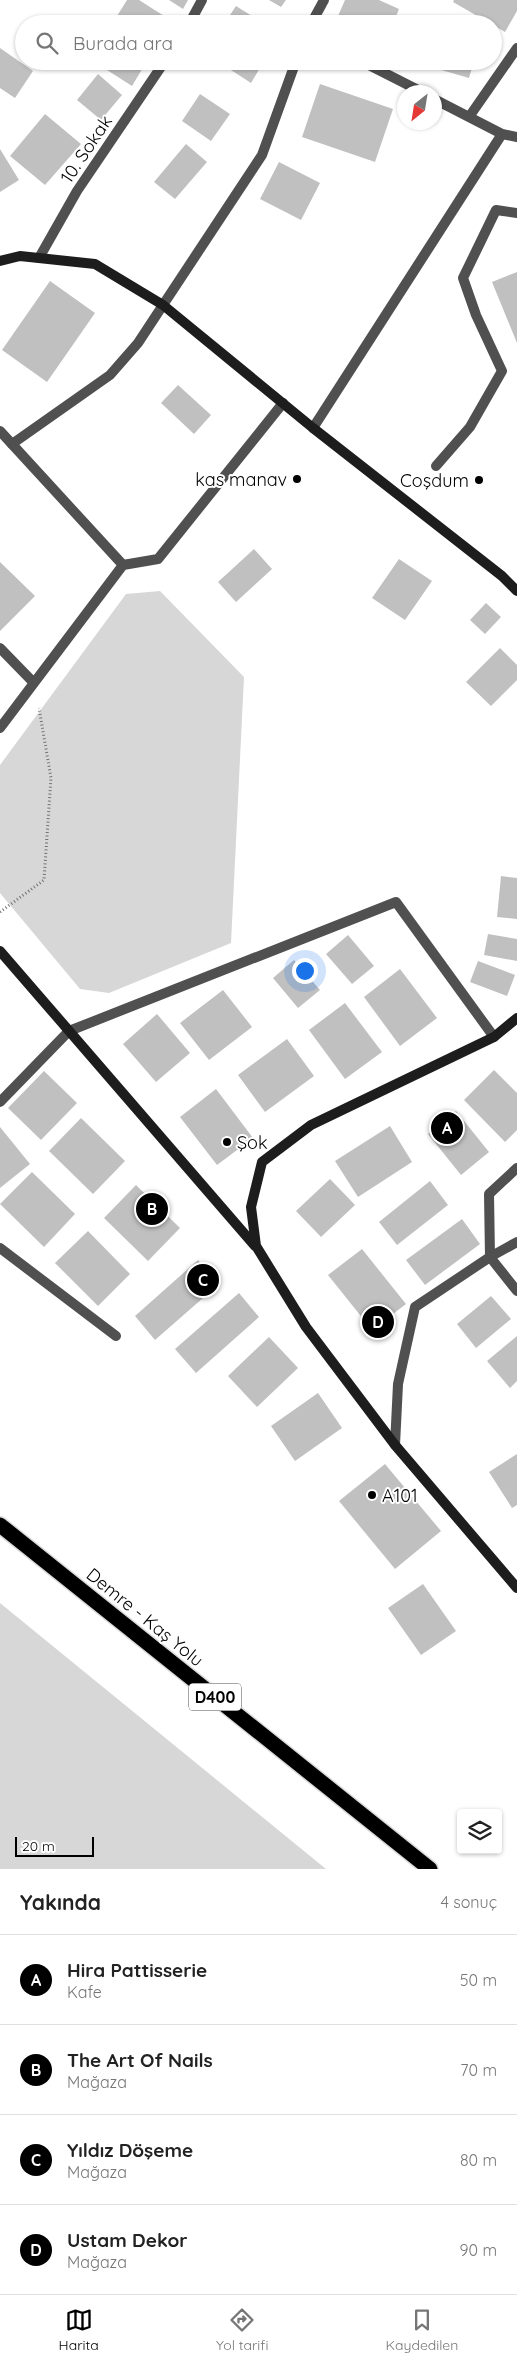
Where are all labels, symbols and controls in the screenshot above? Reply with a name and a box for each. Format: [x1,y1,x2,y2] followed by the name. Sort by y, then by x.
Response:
[15,15,502,70] search box
[33,29,61,57] icon: search
[73,31,173,55] text: Burada ara
[397,85,442,130] north arrow
[55,111,117,187] street label: 10. Sokak
[195,468,287,491] place label: kas manav
[400,469,469,492] place label: Coşdum
[291,473,303,485] marker: kas manav
[473,474,485,486] marker: Coşdum
[292,958,318,984] your location
[431,1109,463,1147] pin: A
[237,1131,268,1154] place label: Şok
[221,1136,233,1148] marker: Şok
[136,1190,168,1228] pin: B
[187,1261,219,1299] pin: C
[362,1303,394,1341] pin: D
[382,1484,418,1507] place label: A101
[366,1489,378,1501] marker: A101
[82,1563,208,1671] street label: Demre - Kaş Yolu
[189,1684,241,1710] road number: D400
[457,1809,502,1854] map controls
[457,1809,502,1854] button: layers
[15,1834,94,1857] scale bar
[22,1837,55,1855] text: 20 m
[20,1889,101,1915] text: Yakında
[440,1892,497,1912] text: 4 sonuç
[67,1958,207,1982] text: Hira Pattisserie
[31,1970,41,1990] text: A
[460,1970,497,1990] text: 50 m
[67,1982,102,2002] text: Kafe
[67,2048,213,2072] text: The Art Of Nails
[31,2060,41,2080] text: B
[460,2060,497,2080] text: 70 m
[67,2072,127,2092] text: Mağaza
[67,2138,193,2162] text: Yıldız Döşeme
[31,2150,41,2170] text: C
[460,2150,497,2170] text: 80 m
[67,2162,127,2182] text: Mağaza
[67,2228,188,2252] text: Ustam Dekor
[30,2240,42,2260] text: D
[460,2240,497,2260] text: 90 m
[67,2252,127,2272] text: Mağaza
[59,2306,99,2354] tab: Harita
[216,2306,268,2354] tab: Yol tarifi
[386,2306,458,2354] tab: Kaydedilen

